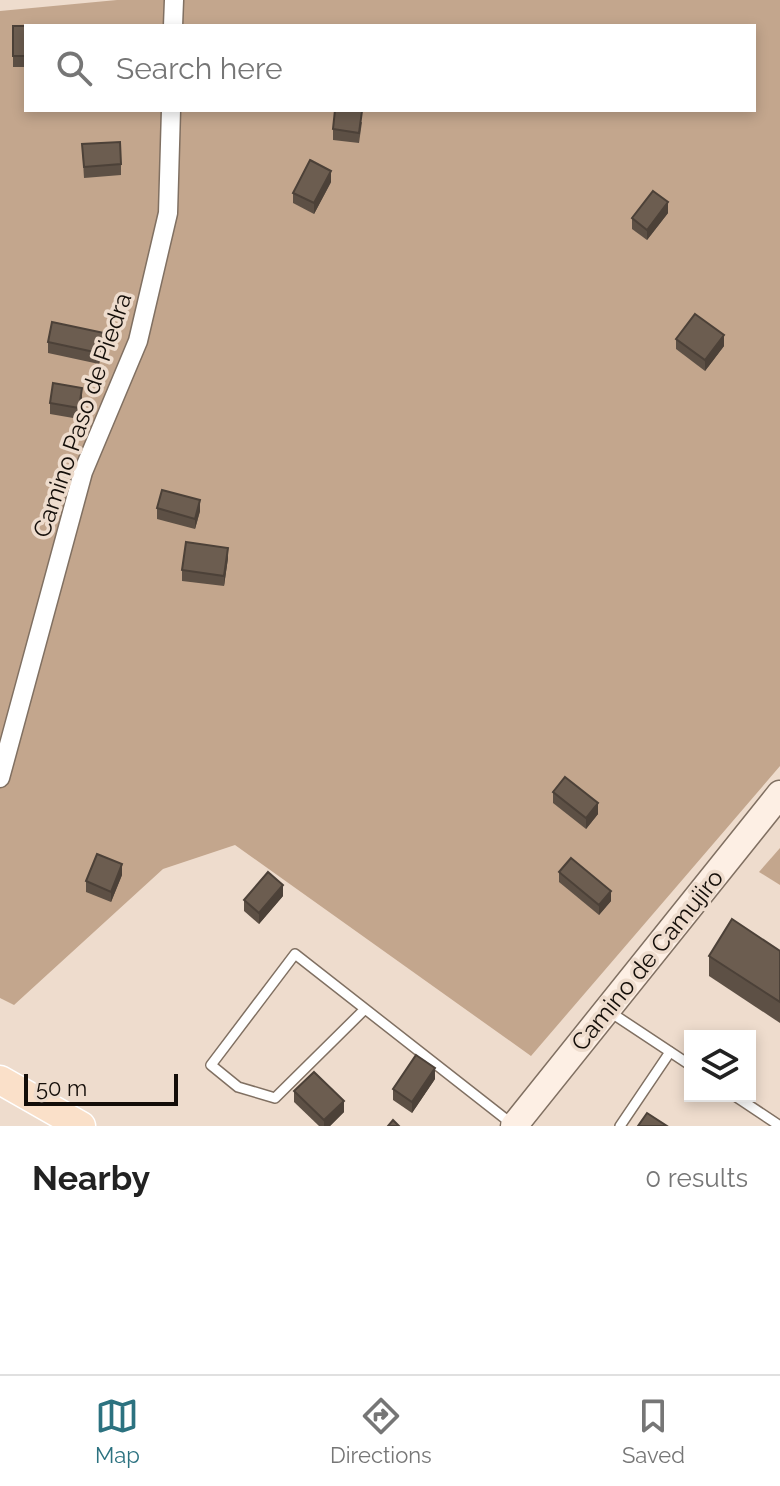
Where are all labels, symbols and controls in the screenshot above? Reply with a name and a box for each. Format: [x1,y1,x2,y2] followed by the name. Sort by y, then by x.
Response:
[24,24,756,112] search box
[52,46,96,90] icon: search
[116,51,283,86] text: Search here
[26,289,138,541] street label: Camino Paso de Piedra
[565,863,729,1057] street label: Camino de Camujiro
[684,1030,756,1102] map controls
[684,1030,756,1102] button: layers
[24,1070,178,1106] scale bar
[36,1075,87,1101] text: 50 m
[32,1158,150,1198] text: Nearby
[645,1163,748,1193] text: 0 results
[95,1394,140,1468] tab: Map
[330,1394,432,1468] tab: Directions
[622,1394,685,1468] tab: Saved

